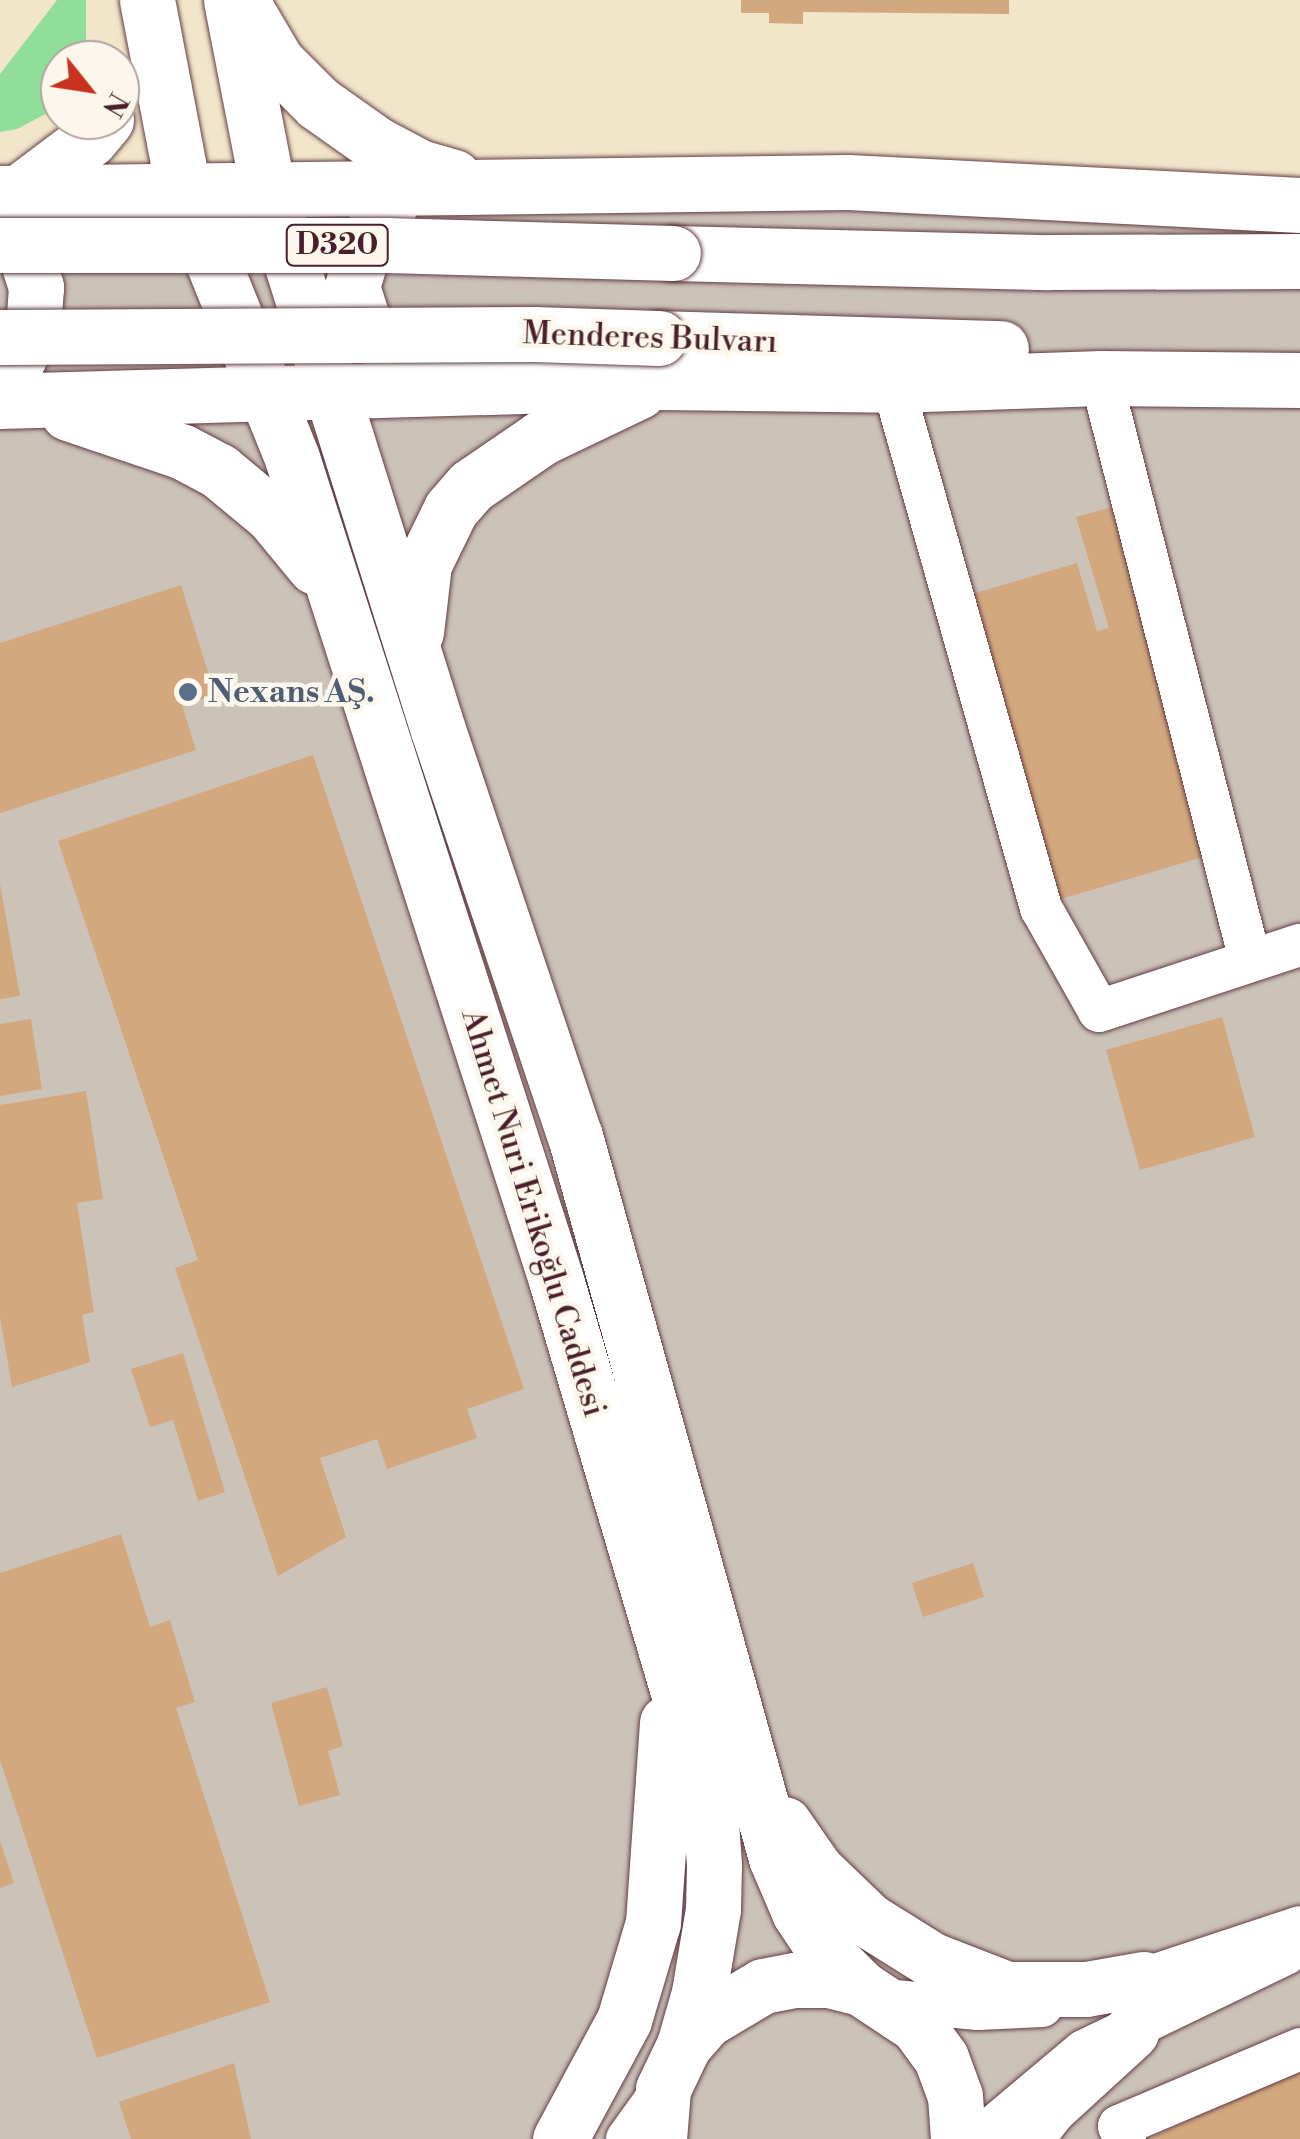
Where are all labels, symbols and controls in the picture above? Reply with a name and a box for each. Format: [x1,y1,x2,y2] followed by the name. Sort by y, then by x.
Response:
[40,40,140,140] north arrow
[94,86,135,123] text: N
[284,220,390,270] road number: D320
[522,314,778,362] street label: Menderes Bulvarı
[208,673,375,711] place label: Nexans AŞ.
[177,681,199,703] marker: Nexans AŞ.
[453,1005,613,1421] street label: Ahmet Nuri Erikoğlu Caddesi

